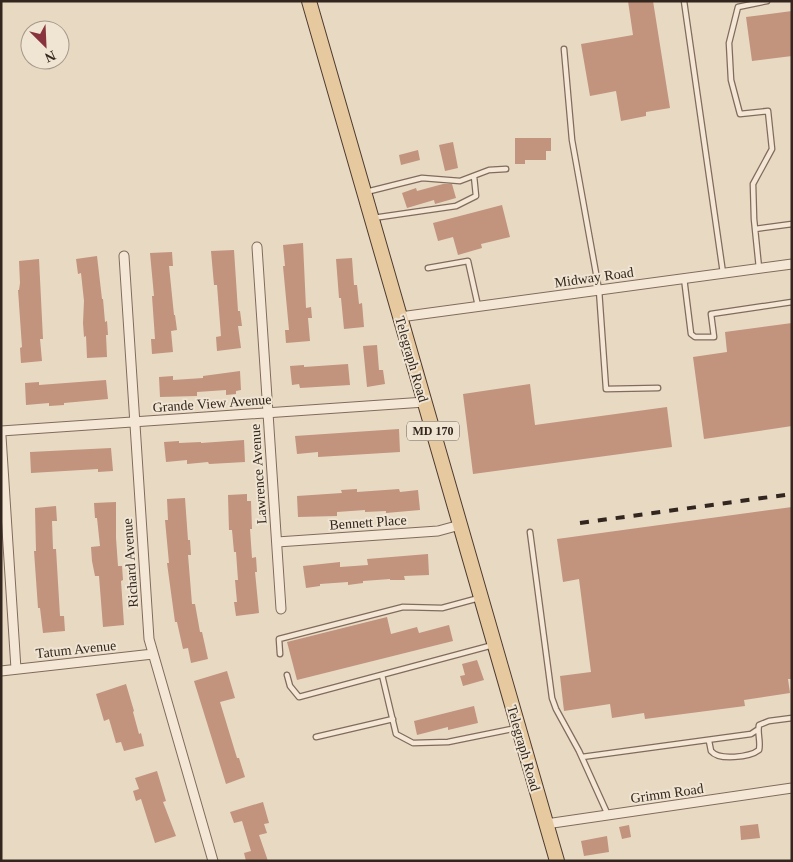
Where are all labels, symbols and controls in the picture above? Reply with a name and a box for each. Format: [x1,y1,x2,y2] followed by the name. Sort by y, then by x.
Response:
[20,20,70,70] north arrow
[42,48,58,65] text: N
[554,265,635,290] street label: Midway Road
[392,314,431,404] street label: Telegraph Road
[152,392,272,415] street label: Grande View Avenue
[407,422,459,441] road number: MD 170
[248,423,269,525] street label: Lawrence Avenue
[329,512,407,533] street label: Bennett Place
[120,518,141,608] street label: Richard Avenue
[35,638,117,661] street label: Tatum Avenue
[504,703,543,793] street label: Telegraph Road
[630,781,705,806] street label: Grimm Road

